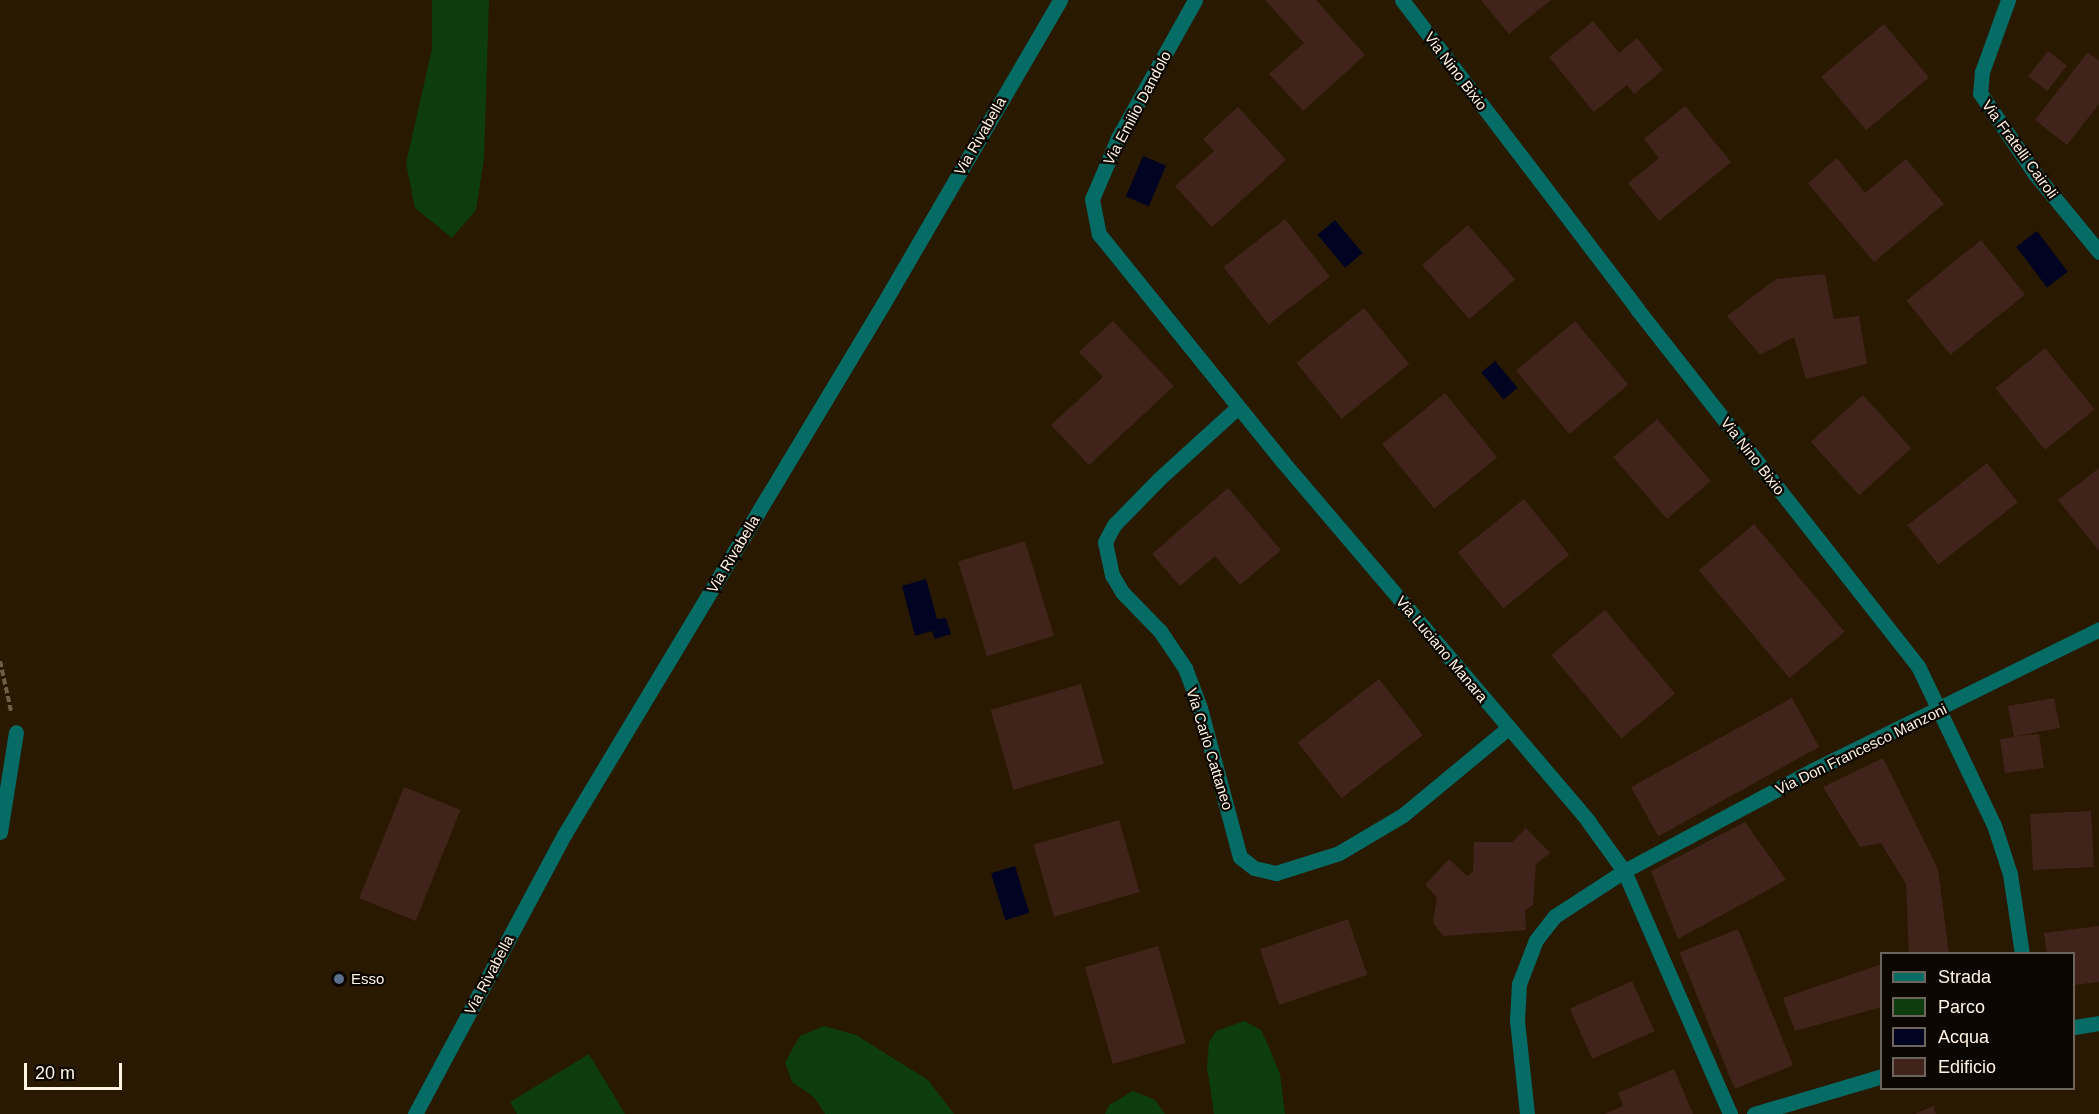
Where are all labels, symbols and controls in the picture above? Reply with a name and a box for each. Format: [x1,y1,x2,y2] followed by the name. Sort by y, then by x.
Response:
[1421,28,1491,114] street label: Via Nino Bixio
[1099,48,1175,168] street label: Via Emilio Dandolo
[950,94,1010,178] street label: Via Rivabella
[1978,96,2062,202] street label: Via Fratelli Cairoli
[1717,414,1789,498] street label: Via Nino Bixio
[703,512,763,596] street label: Via Rivabella
[1392,592,1492,706] street label: Via Luciano Manara
[1183,686,1237,812] street label: Via Carlo Cattaneo
[1772,700,1950,798] street label: Via Don Francesco Manzoni
[461,932,517,1018] street label: Via Rivabella
[1880,952,2075,1090] legend
[1938,967,1991,987] text: Strada
[351,970,384,988] place label: Esso
[332,972,346,986] marker: Esso
[1938,997,1985,1017] text: Parco
[1938,1027,1989,1047] text: Acqua
[27,1051,124,1089] scale bar
[1938,1057,1996,1077] text: Edificio
[35,1063,75,1083] text: 20 m

